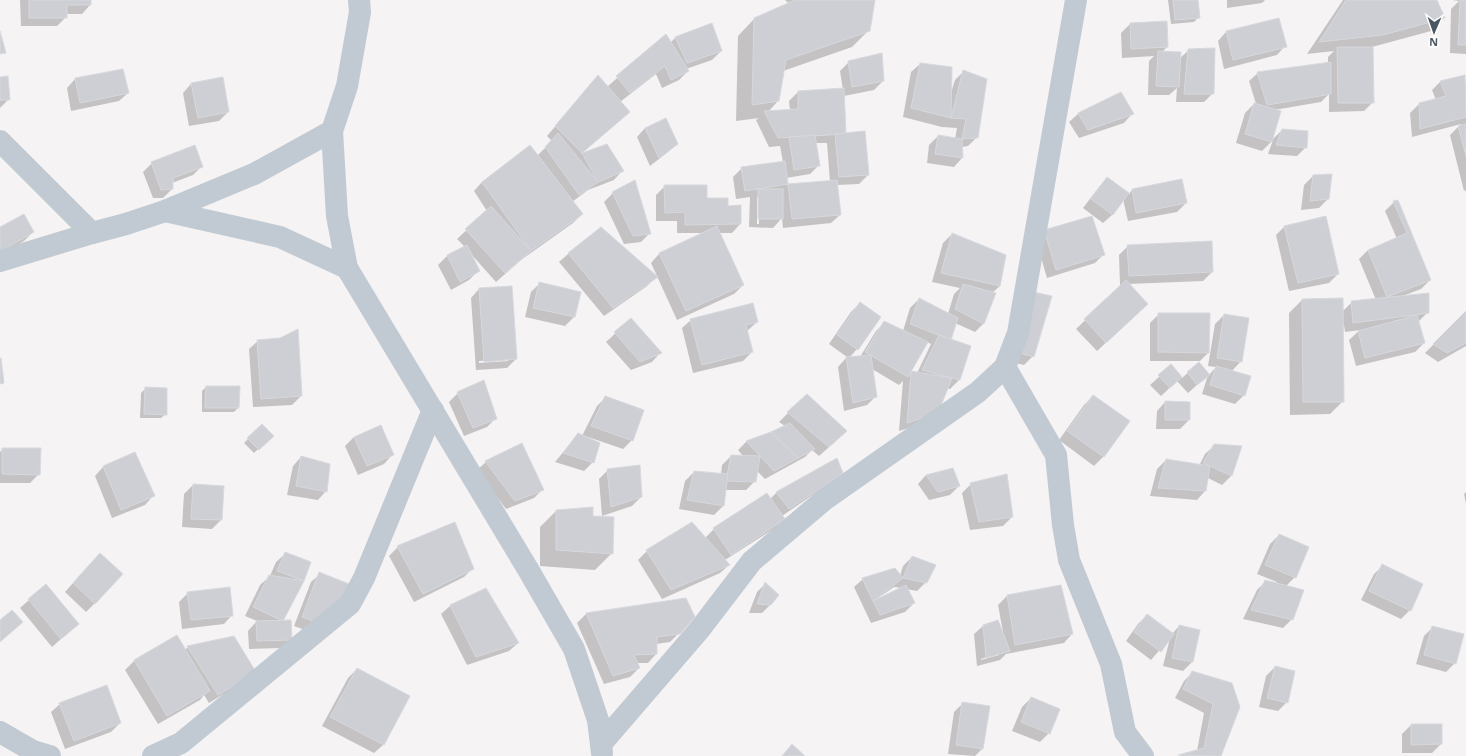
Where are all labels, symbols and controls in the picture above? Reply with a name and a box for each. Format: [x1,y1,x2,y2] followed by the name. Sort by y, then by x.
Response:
[1414,12,1454,52] north arrow
[1429,35,1438,50] text: N

